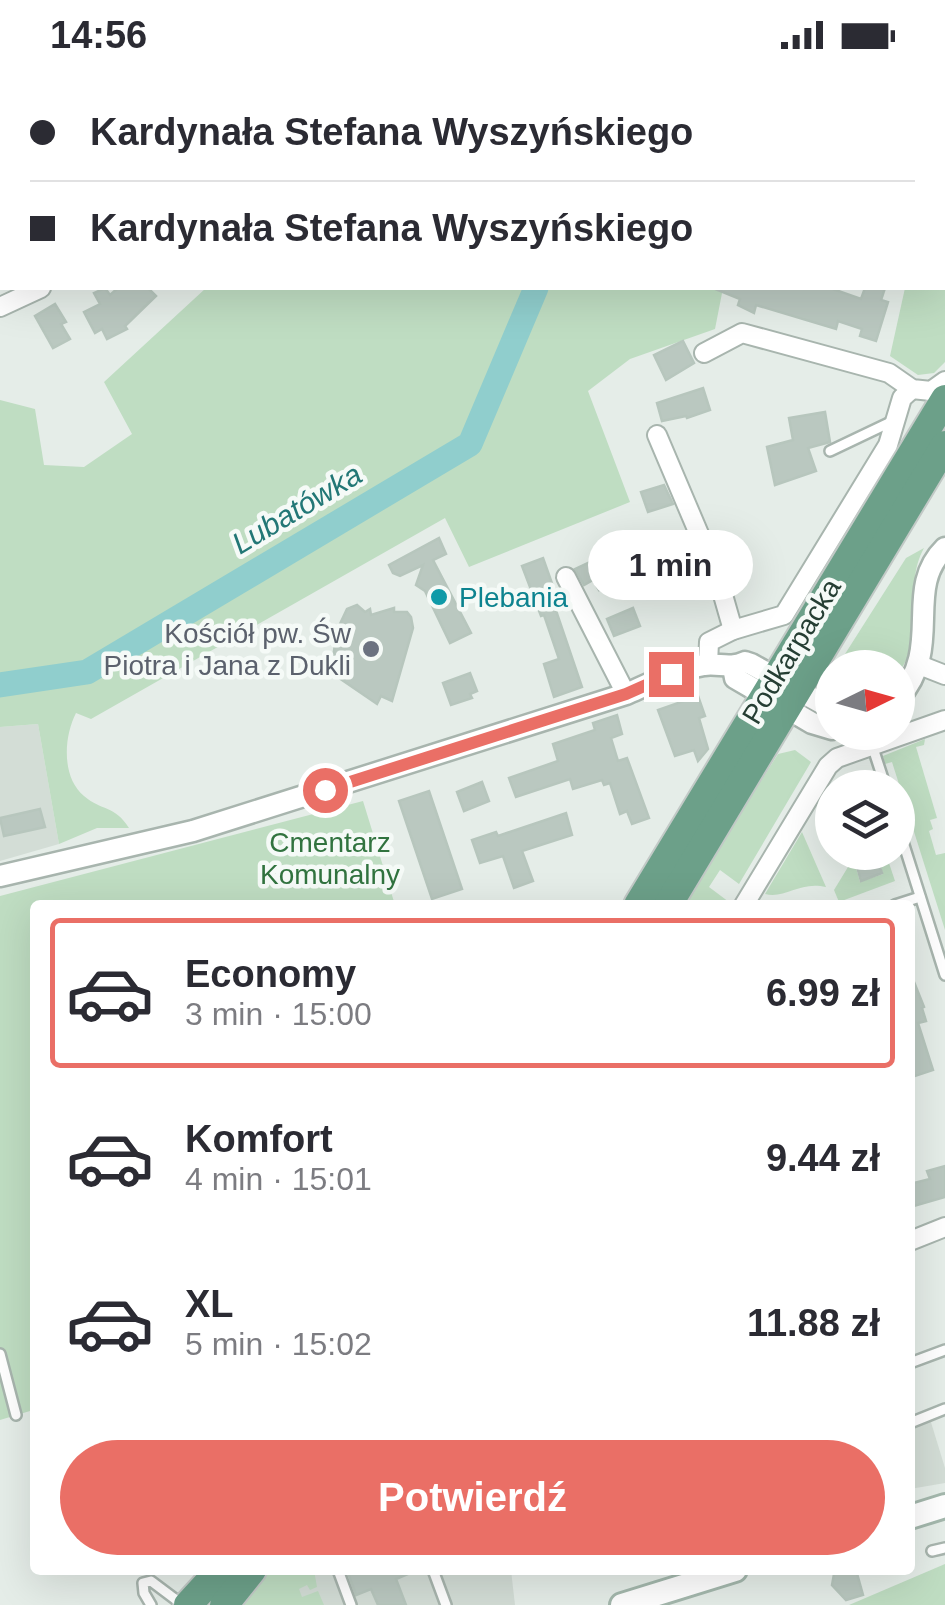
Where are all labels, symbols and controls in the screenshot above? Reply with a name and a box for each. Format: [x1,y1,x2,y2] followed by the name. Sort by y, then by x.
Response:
[50,14,147,56] text: 14:56
[90,111,693,153] text: Kardynała Stefana Wyszyńskiego
[90,207,693,249] text: Kardynała Stefana Wyszyńskiego
[226,457,367,560] water label: Lubatówka
[588,529,754,599] callout: 1 min
[629,547,712,583] text: 1 min
[736,573,847,729] street label: Podkarpacka
[459,582,568,613] place label: Plebania
[428,586,450,608] marker: Plebania
[104,617,352,681] place label: Kościół pw. Św Piotra i Jana z Dukli
[360,638,382,660] marker: Kościół pw. Św Piotra i Jana z Dukli
[815,650,915,750] north arrow
[815,650,915,870] map controls
[649,652,694,697] route end
[303,768,348,813] route start
[815,770,915,870] button: layers
[260,827,400,890] park label: Cmentarz Komunalny
[65,948,155,1038] icon: car
[185,953,356,995] text: Economy
[766,972,880,1014] text: 6.99 zł
[185,996,372,1032] text: 3 min · 15:00
[65,1113,155,1203] icon: car
[185,1118,333,1160] text: Komfort
[766,1137,880,1179] text: 9.44 zł
[185,1161,372,1197] text: 4 min · 15:01
[65,1278,155,1368] icon: car
[185,1283,234,1325] text: XL
[747,1302,880,1344] text: 11.88 zł
[185,1326,372,1362] text: 5 min · 15:02
[60,1440,885,1555] button: Potwierdź

